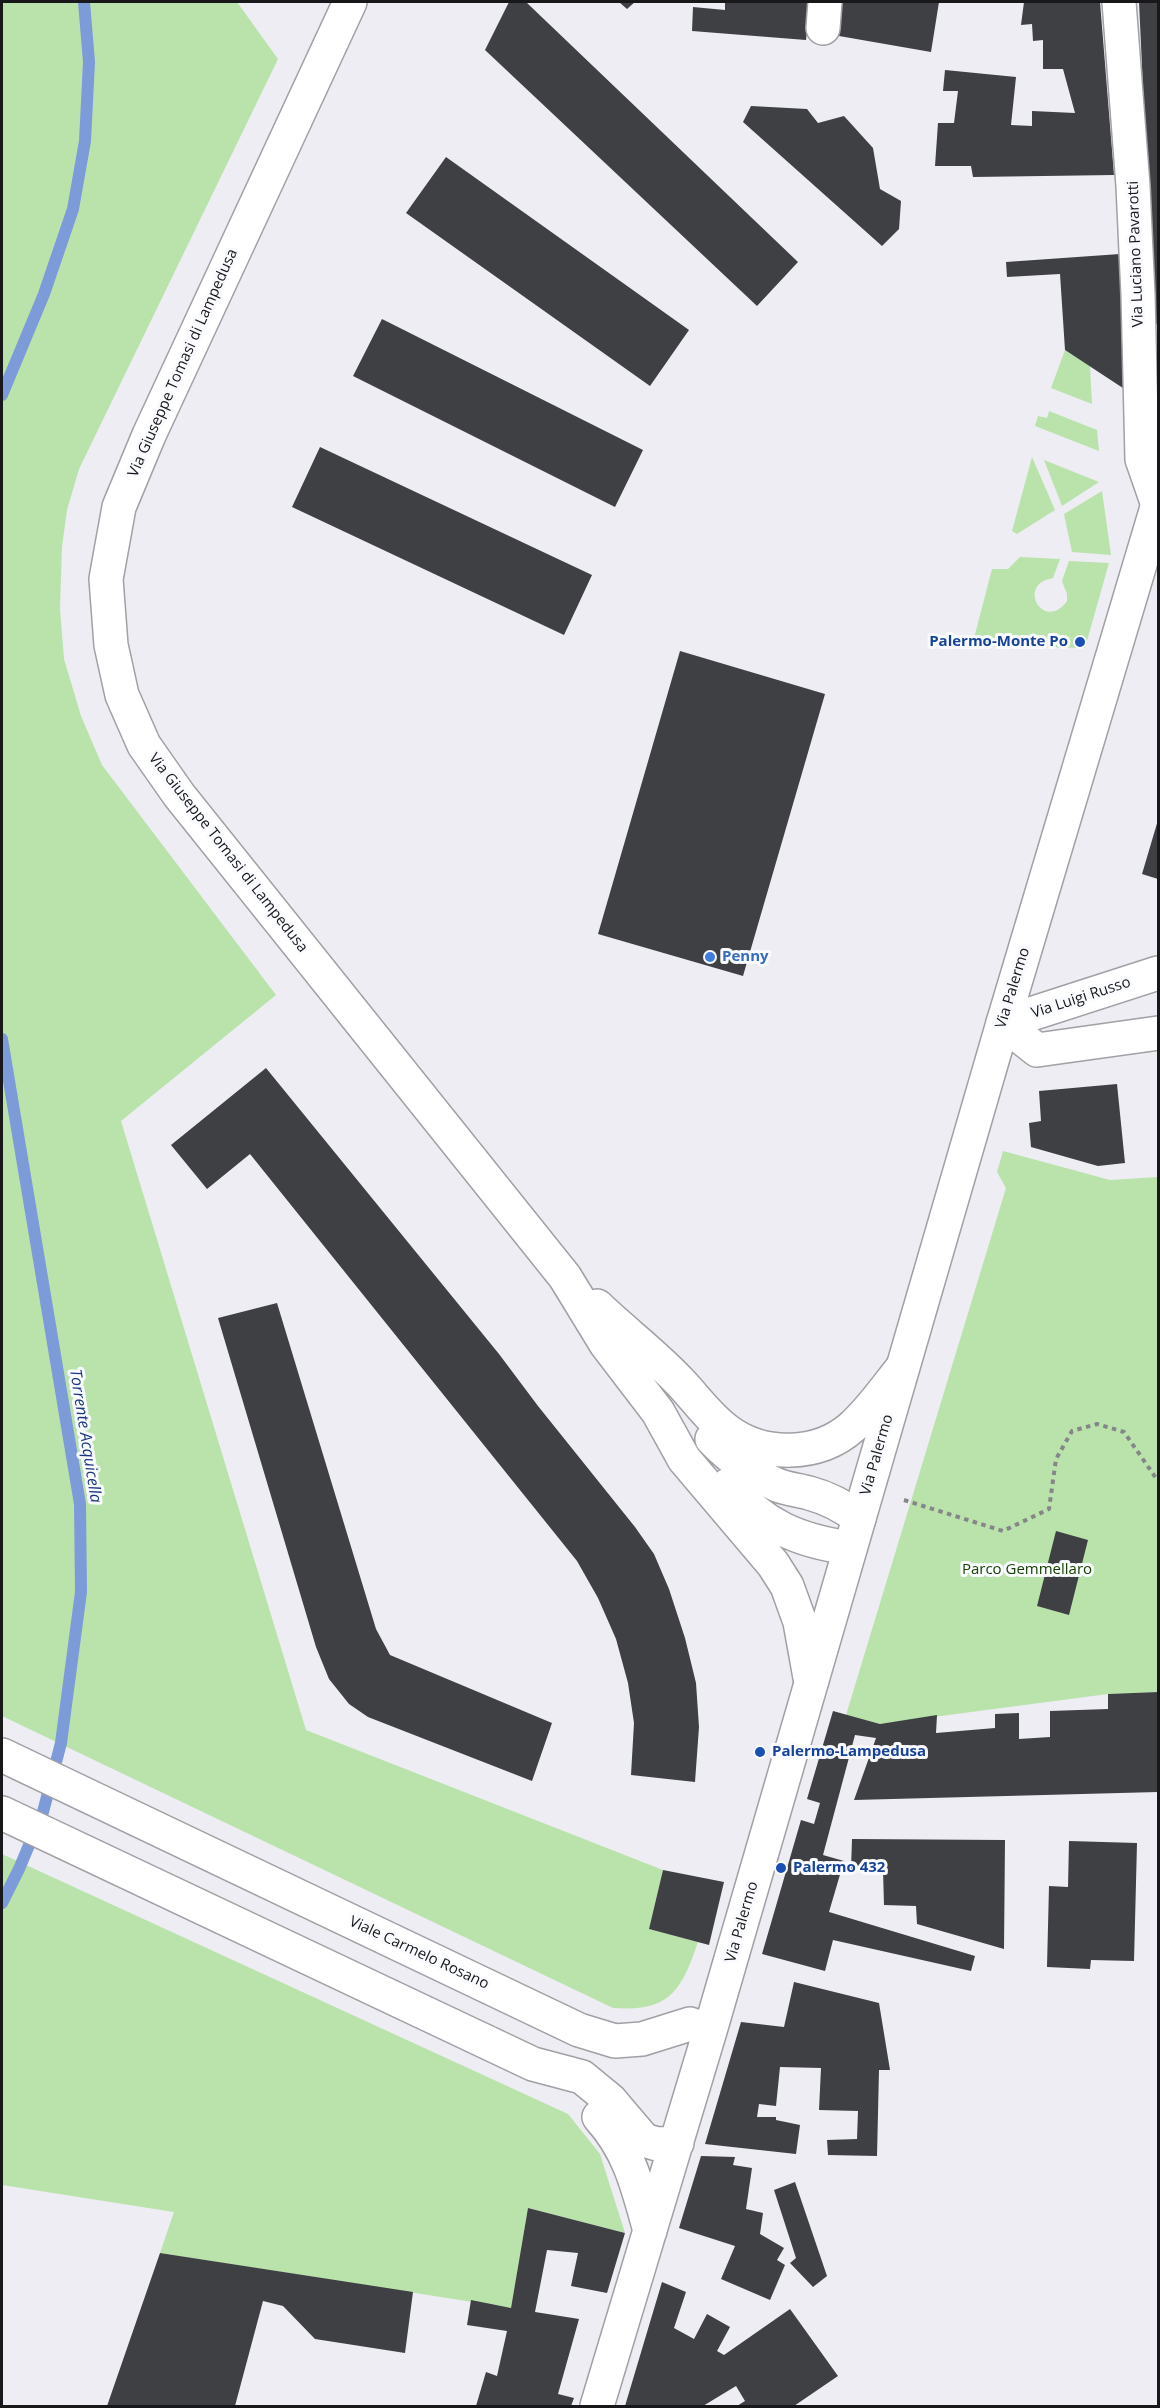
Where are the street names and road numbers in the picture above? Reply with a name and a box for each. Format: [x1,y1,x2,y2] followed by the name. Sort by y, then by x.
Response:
[1124,181,1148,327] street label: Via Luciano Pavarotti
[124,246,242,480] street label: Via Giuseppe Tomasi di Lampedusa
[145,750,311,956] street label: Via Giuseppe Tomasi di Lampedusa
[992,945,1034,1031] street label: Via Palermo
[1029,973,1133,1023] street label: Via Luigi Russo
[857,1412,897,1498] street label: Via Palermo
[722,1879,762,1965] street label: Via Palermo
[346,1913,492,1993] street label: Viale Carmelo Rosano

